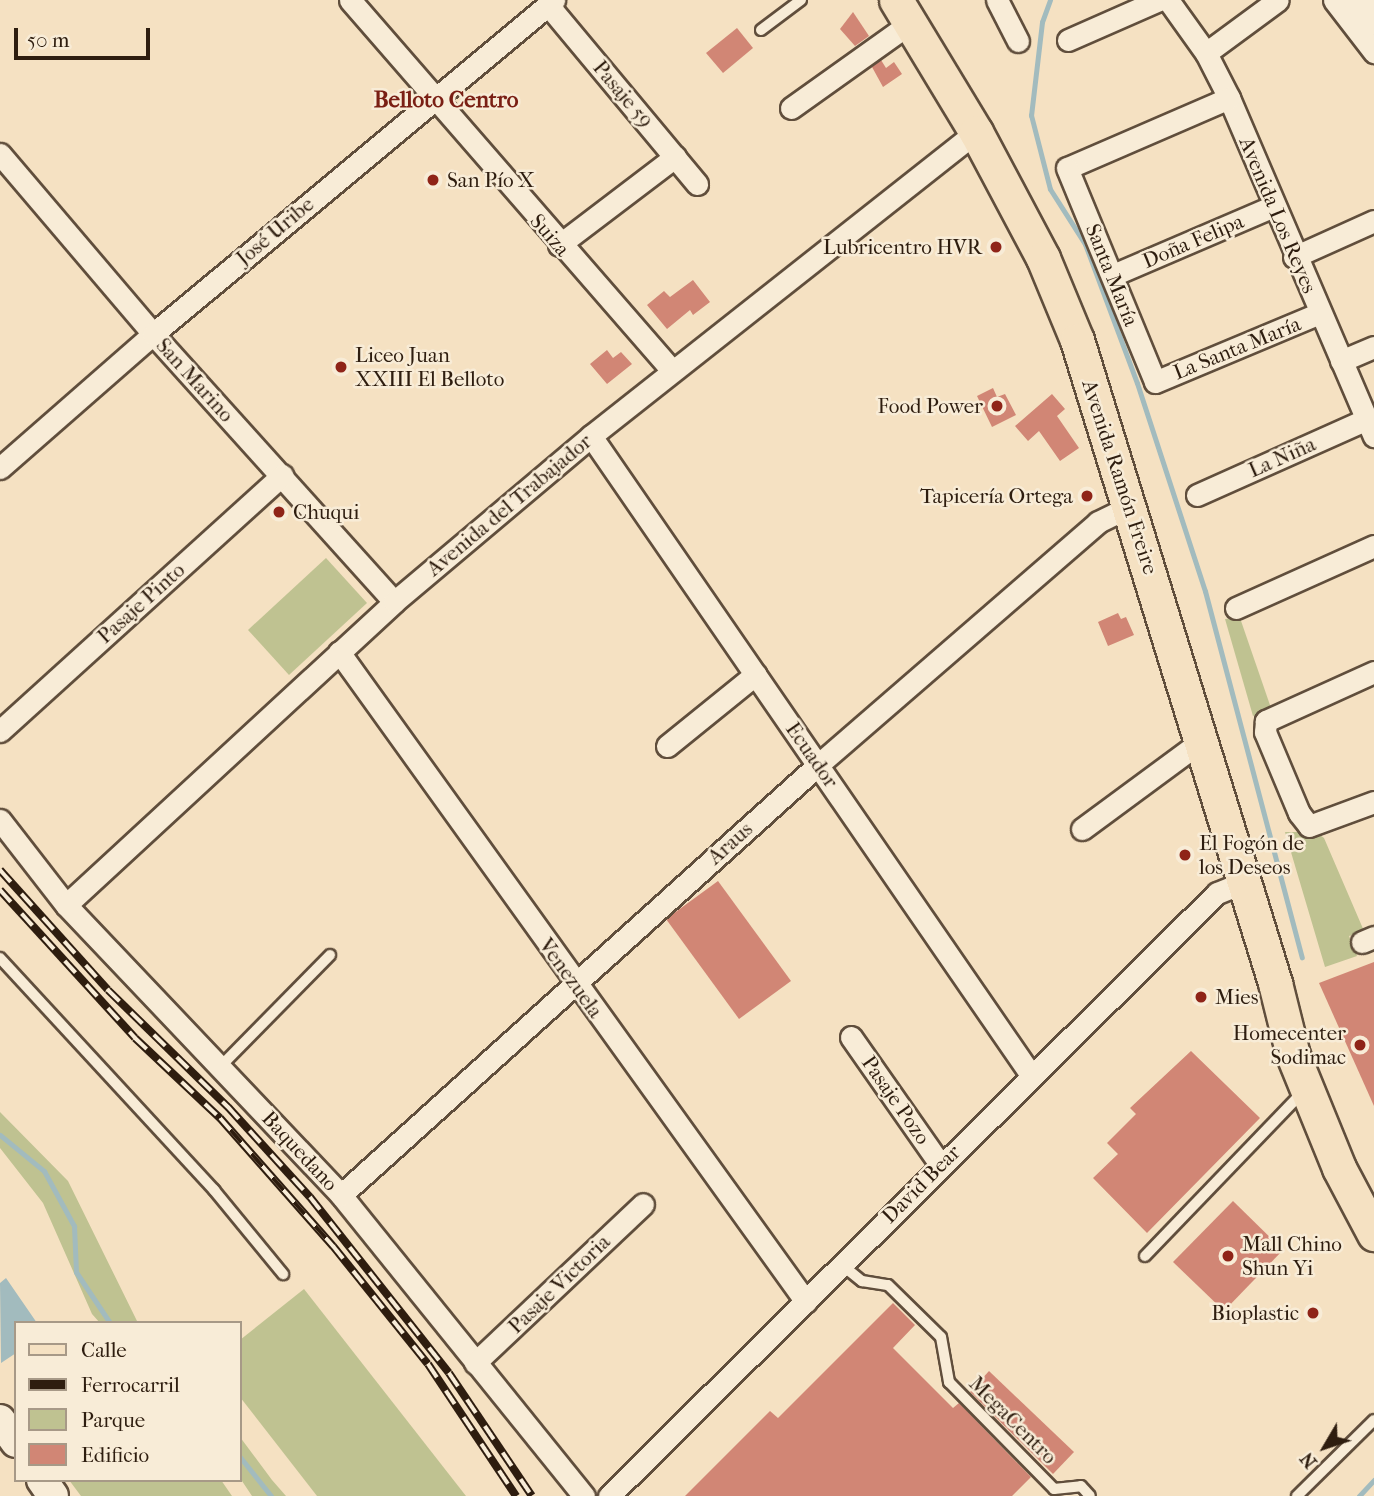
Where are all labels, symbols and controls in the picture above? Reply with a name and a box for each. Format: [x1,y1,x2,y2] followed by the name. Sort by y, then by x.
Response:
[18,14,154,58] scale bar
[27,28,70,52] text: 50 m
[588,55,658,133] street label: Pasaje 59
[374,86,518,114] district label: Belloto Centro
[1234,133,1322,297] street label: Avenida Los Reyes
[447,167,534,193] place label: San Pío X
[425,172,441,188] marker: San Pío X
[231,191,319,271] street label: José Uribe
[1139,208,1247,274] street label: Doña Felipa
[525,209,575,261] street label: Suiza
[1080,220,1144,330] street label: Santa María
[823,234,982,260] place label: Lubricentro HVR
[988,239,1004,255] marker: Lubricentro HVR
[1170,311,1304,385] street label: La Santa María
[151,333,239,427] street label: San Marino
[355,342,504,392] place label: Liceo Juan XXIII El Belloto
[333,359,349,375] marker: Liceo Juan XXIII El Belloto
[1077,376,1163,578] street label: Avenida Ramón Freire
[878,393,983,419] place label: Food Power
[989,398,1005,414] marker: Food Power
[421,429,597,581] street label: Avenida del Trabajador
[1245,431,1319,483] street label: La Niña
[920,483,1073,509] place label: Tapicería Ortega
[1079,488,1095,504] marker: Tapicería Ortega
[293,499,359,525] place label: Chuqui
[271,504,287,520] marker: Chuqui
[92,557,190,649] street label: Pasaje Pinto
[780,717,844,793] street label: Ecuador
[702,816,758,870] street label: Araus
[1199,830,1304,880] place label: El Fogón de los Deseos
[1177,847,1193,863] marker: El Fogón de los Deseos
[534,933,608,1023] street label: Venezuela
[1215,984,1258,1010] place label: Mies
[1193,989,1209,1005] marker: Mies
[1233,1020,1346,1070] place label: Homecenter Sodimac
[1352,1037,1368,1053] marker: Homecenter Sodimac
[856,1051,936,1149] street label: Pasaje Pozo
[257,1106,343,1196] street label: Baquedano
[877,1140,965,1228] street label: David Bear
[503,1229,615,1339] street label: Pasaje Victoria
[1242,1231,1342,1281] place label: Mall Chino Shun Yi
[1220,1248,1236,1264] marker: Mall Chino Shun Yi
[1211,1300,1299,1326] place label: Bioplastic
[1305,1305,1321,1321] marker: Bioplastic
[14,1321,242,1482] legend
[81,1338,127,1362] text: Calle
[964,1371,1062,1469] street label: MegaCentro
[81,1373,180,1397] text: Ferrocarril
[81,1408,145,1432] text: Parque
[1290,1412,1360,1482] north arrow
[81,1443,149,1467] text: Edificio
[1296,1448,1322,1473] text: N

